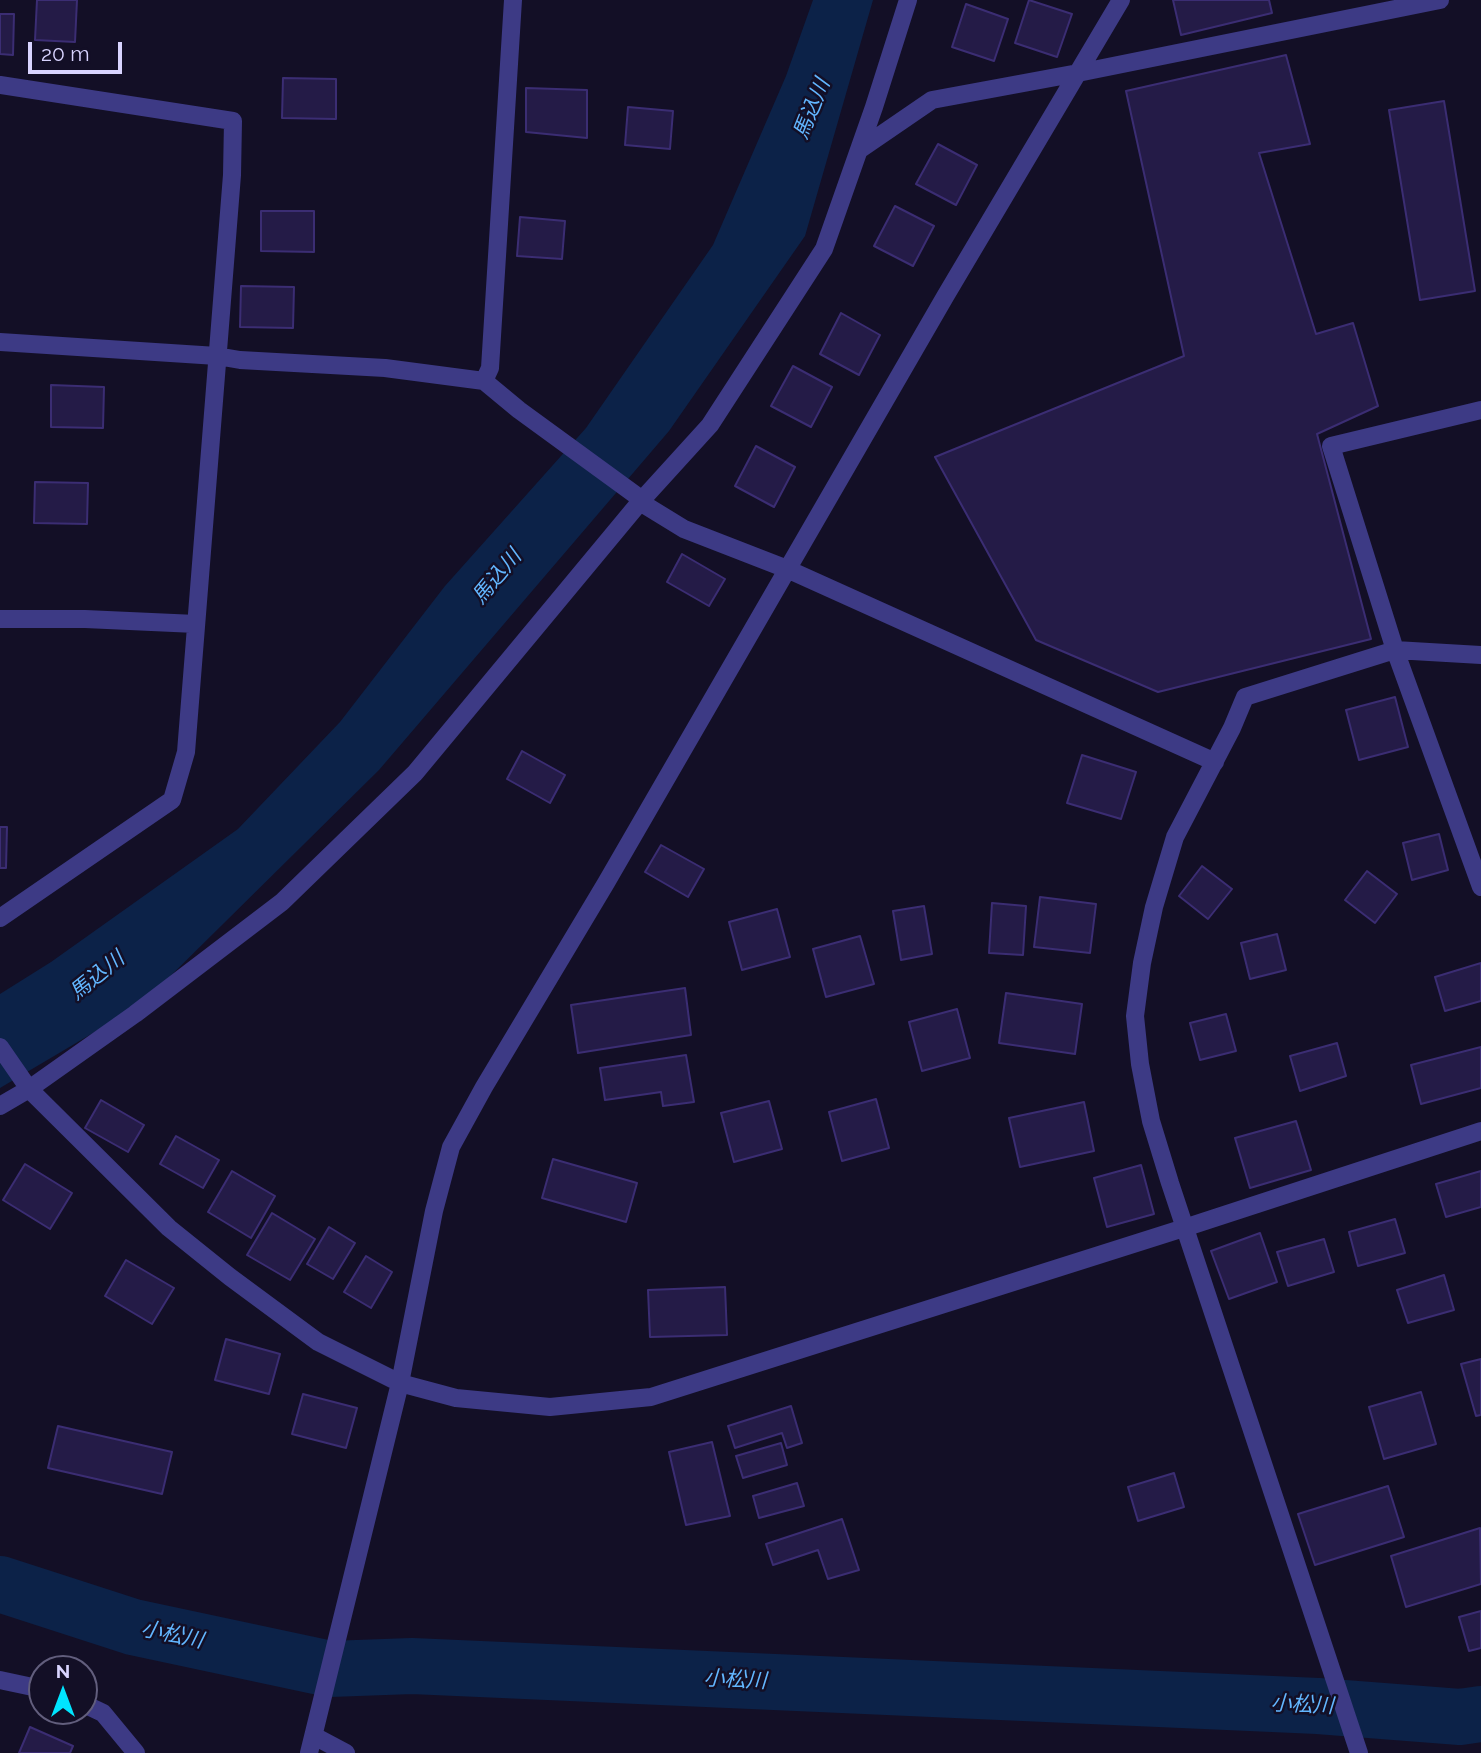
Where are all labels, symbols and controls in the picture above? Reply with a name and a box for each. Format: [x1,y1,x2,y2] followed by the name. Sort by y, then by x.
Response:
[32,28,126,72] scale bar
[41,41,89,66] text: 20 m
[789,75,835,143] water label: 馬込川
[467,545,527,609] water label: 馬込川
[65,946,129,1006] water label: 馬込川
[139,1616,205,1654] water label: 小松川
[28,1655,98,1725] north arrow
[56,1660,70,1682] text: N
[703,1666,767,1694] water label: 小松川
[1270,1691,1334,1719] water label: 小松川

